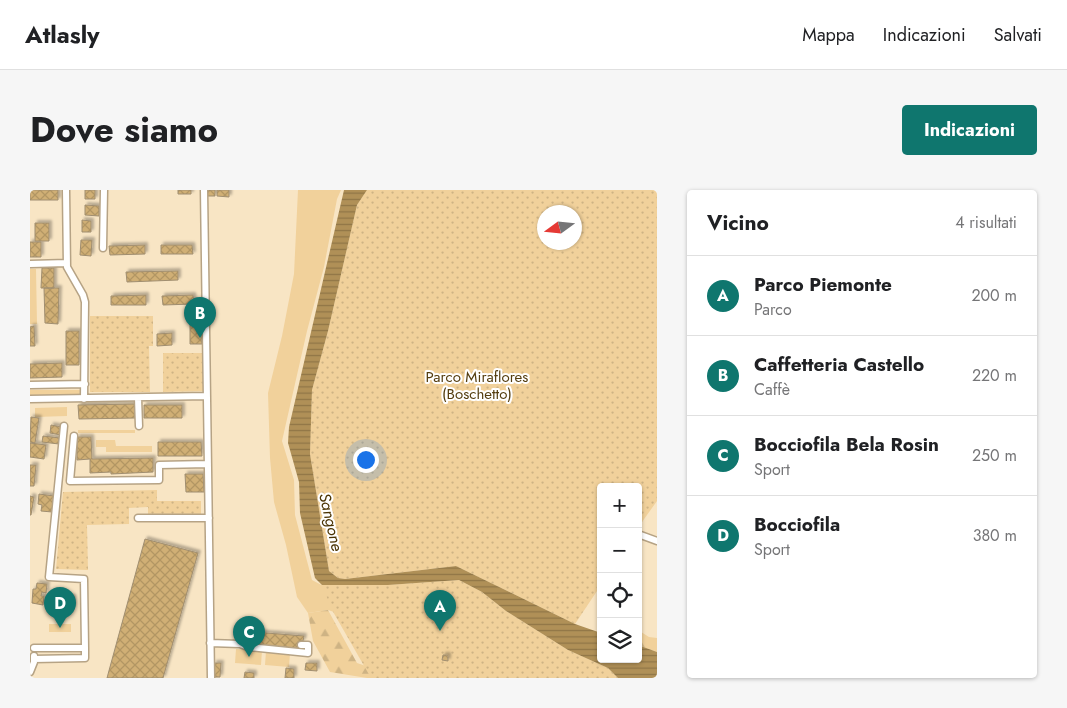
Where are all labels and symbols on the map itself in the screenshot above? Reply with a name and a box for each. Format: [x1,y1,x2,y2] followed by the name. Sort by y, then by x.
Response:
[537,205,582,250] north arrow
[184,297,216,338] pin: B
[426,366,528,405] park label: Parco Miraflores (Boschetto)
[353,447,379,473] your location
[313,491,349,553] water label: Sangone
[44,587,76,628] pin: D
[424,590,456,631] pin: A
[233,616,265,657] pin: C

